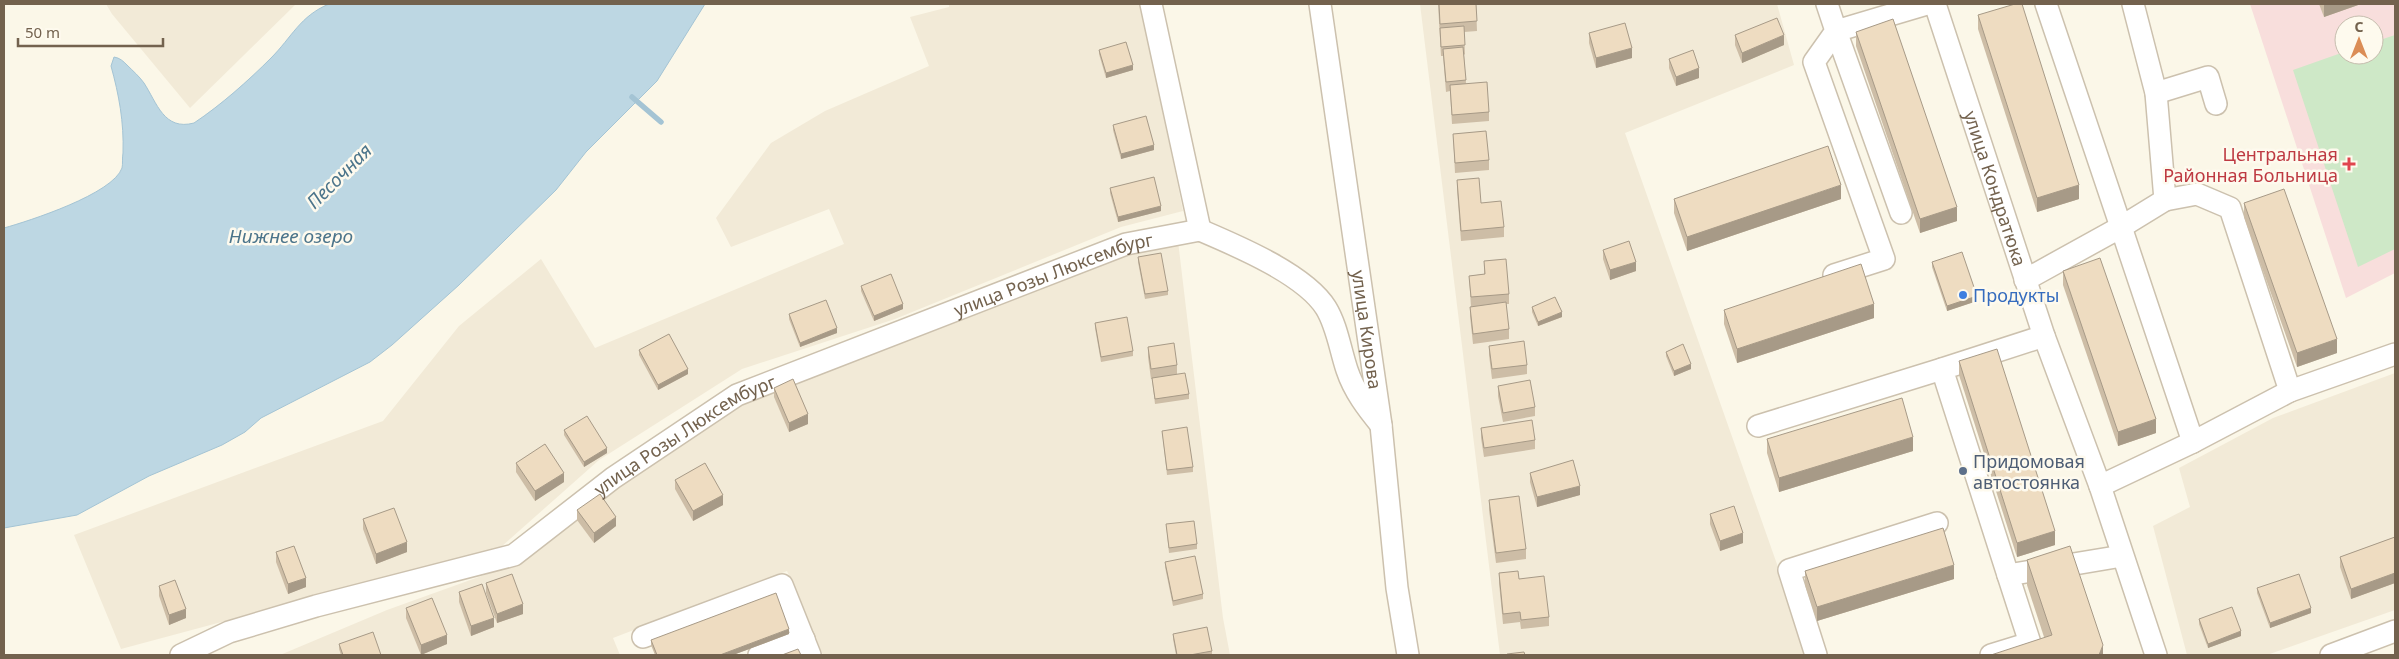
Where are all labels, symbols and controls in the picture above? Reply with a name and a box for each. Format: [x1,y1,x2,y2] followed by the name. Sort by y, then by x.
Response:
[18,15,162,47] scale bar
[2334,15,2384,65] north arrow
[2354,17,2364,36] text: С
[25,22,60,42] text: 50 m
[1959,108,2032,269] street label: улица Кондратюка
[301,138,377,214] water label: Песочная
[2163,142,2338,187] place label: Центральная Районная Больница
[2342,157,2356,171] marker: Центральная Районная Больница
[229,223,353,249] water label: Нижнее озеро
[950,227,1155,322] street label: улица Розы Люксембург
[1347,268,1388,391] street label: улица Кирова
[1973,283,2059,307] place label: Продукты
[1957,289,1969,301] marker: Продукты
[589,369,779,501] street label: улица Розы Люксембург
[1973,449,2085,494] place label: Придомовая автостоянка
[1957,465,1969,477] marker: Придомовая автостоянка

